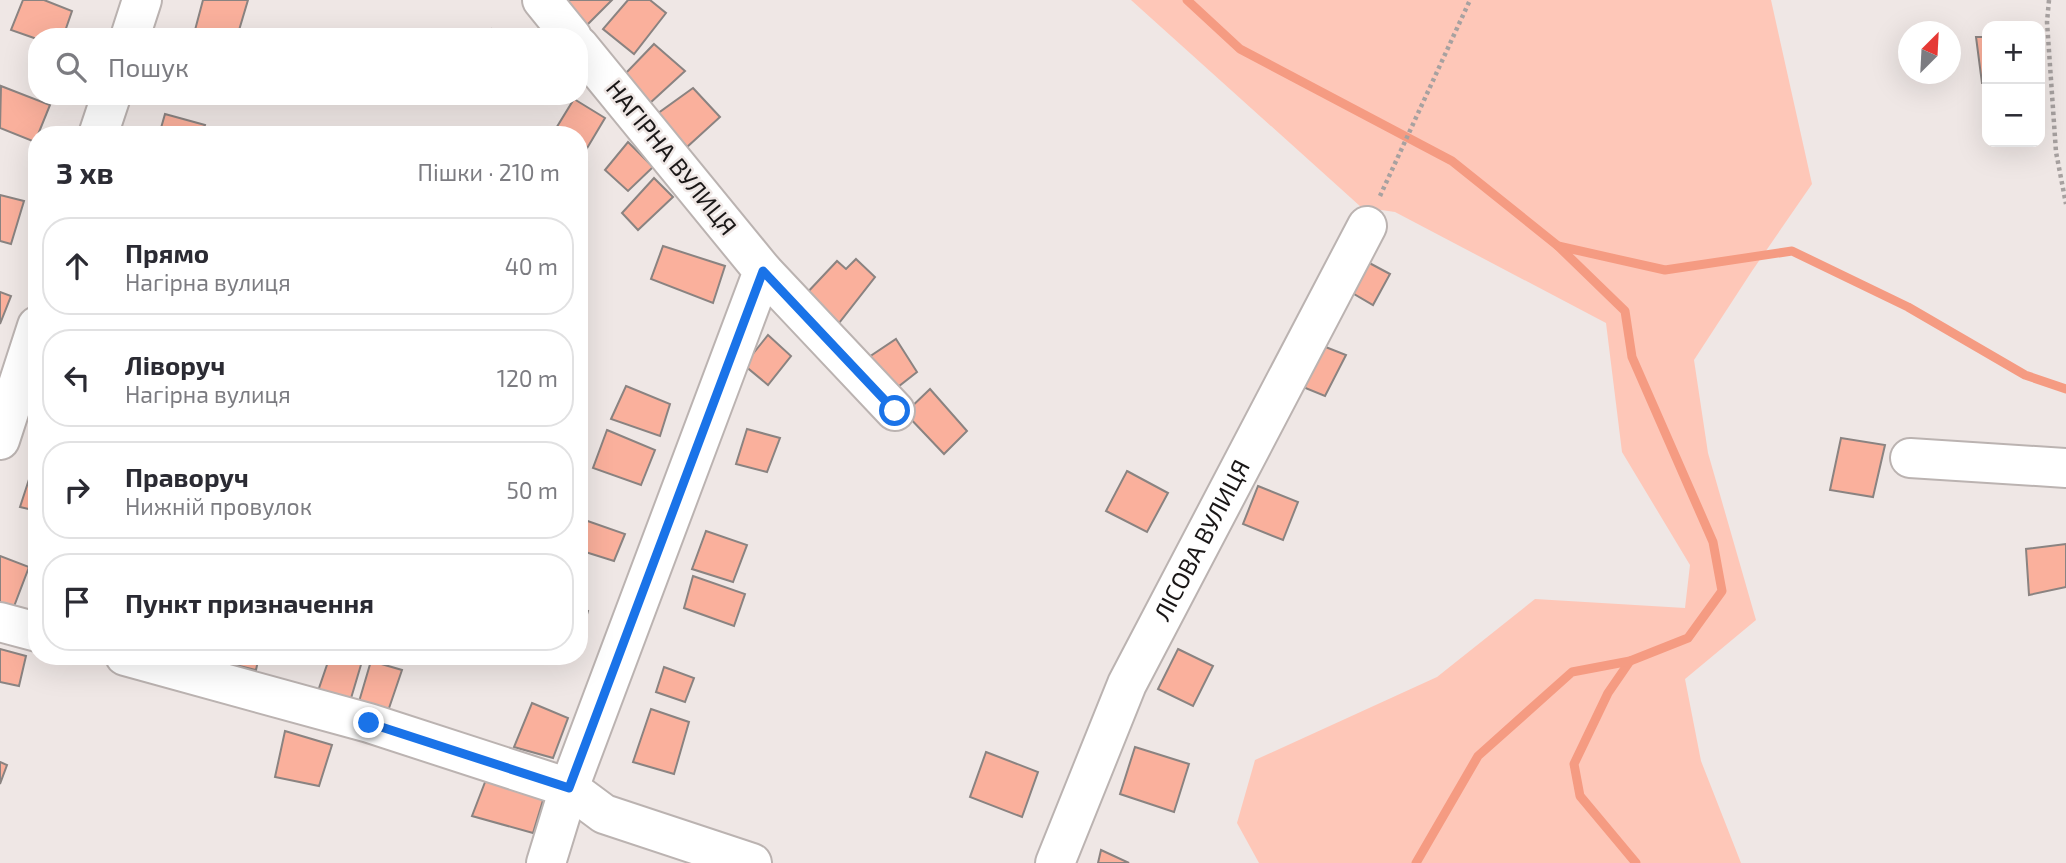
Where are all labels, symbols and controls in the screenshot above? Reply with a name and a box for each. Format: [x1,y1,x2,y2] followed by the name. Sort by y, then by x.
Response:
[1898,21,1961,84] north arrow
[1982,21,2045,147] map controls
[1982,21,2045,84] button: +
[28,28,588,105] search box
[52,48,90,86] icon: search
[108,51,189,82] text: Пошук
[601,74,744,240] street label: НАГІРНА ВУЛИЦЯ
[1982,84,2045,147] button: −
[56,154,114,190] text: 3 хв
[418,158,560,186] text: Пішки · 210 m
[125,237,209,268] text: Прямо
[58,247,96,285] icon: ahead
[505,252,558,280] text: 40 m
[125,268,291,296] text: Нагірна вулиця
[125,349,225,380] text: Ліворуч
[58,359,96,397] icon: left
[497,364,558,392] text: 120 m
[125,380,291,408] text: Нагірна вулиця
[879,395,910,426] route start
[1147,454,1255,625] street label: ЛІСОВА ВУЛИЦЯ
[125,461,249,492] text: Праворуч
[58,471,96,509] icon: right
[507,476,558,504] text: 50 m
[125,492,312,520] text: Нижній провулок
[58,583,96,621] icon: arrive
[125,587,374,618] text: Пункт призначення
[353,707,384,738] route end

